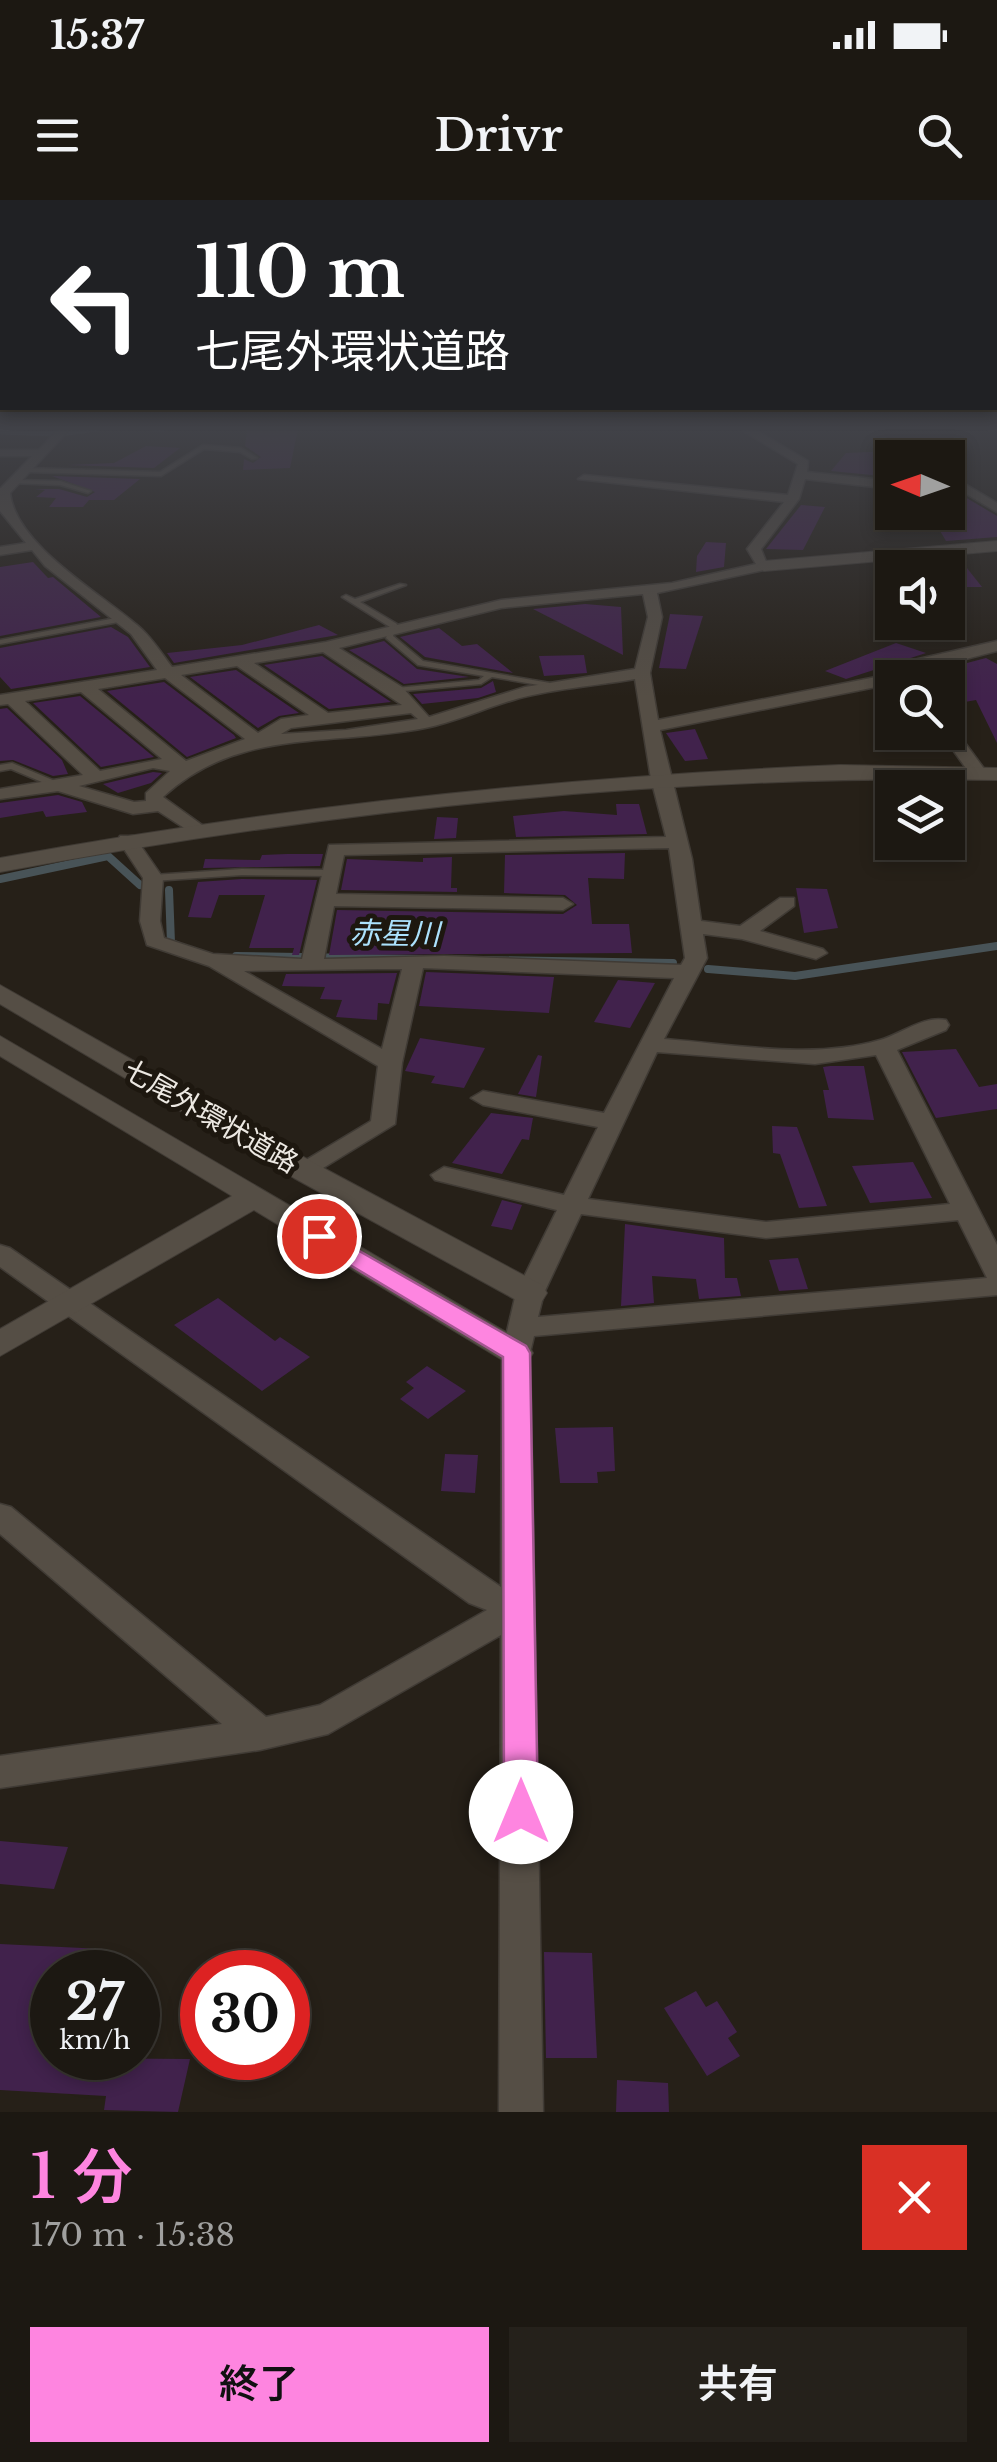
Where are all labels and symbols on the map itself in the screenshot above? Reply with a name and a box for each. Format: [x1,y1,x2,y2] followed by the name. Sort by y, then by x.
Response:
[875,440,965,530] north arrow
[350,914,443,953] water label: 赤星川
[117,1052,304,1181] street label: 七尾外環状道路
[277,1194,362,1279] pin
[469,1760,573,1864] position arrow
[180,1950,310,2080] speed limit sign: 30

